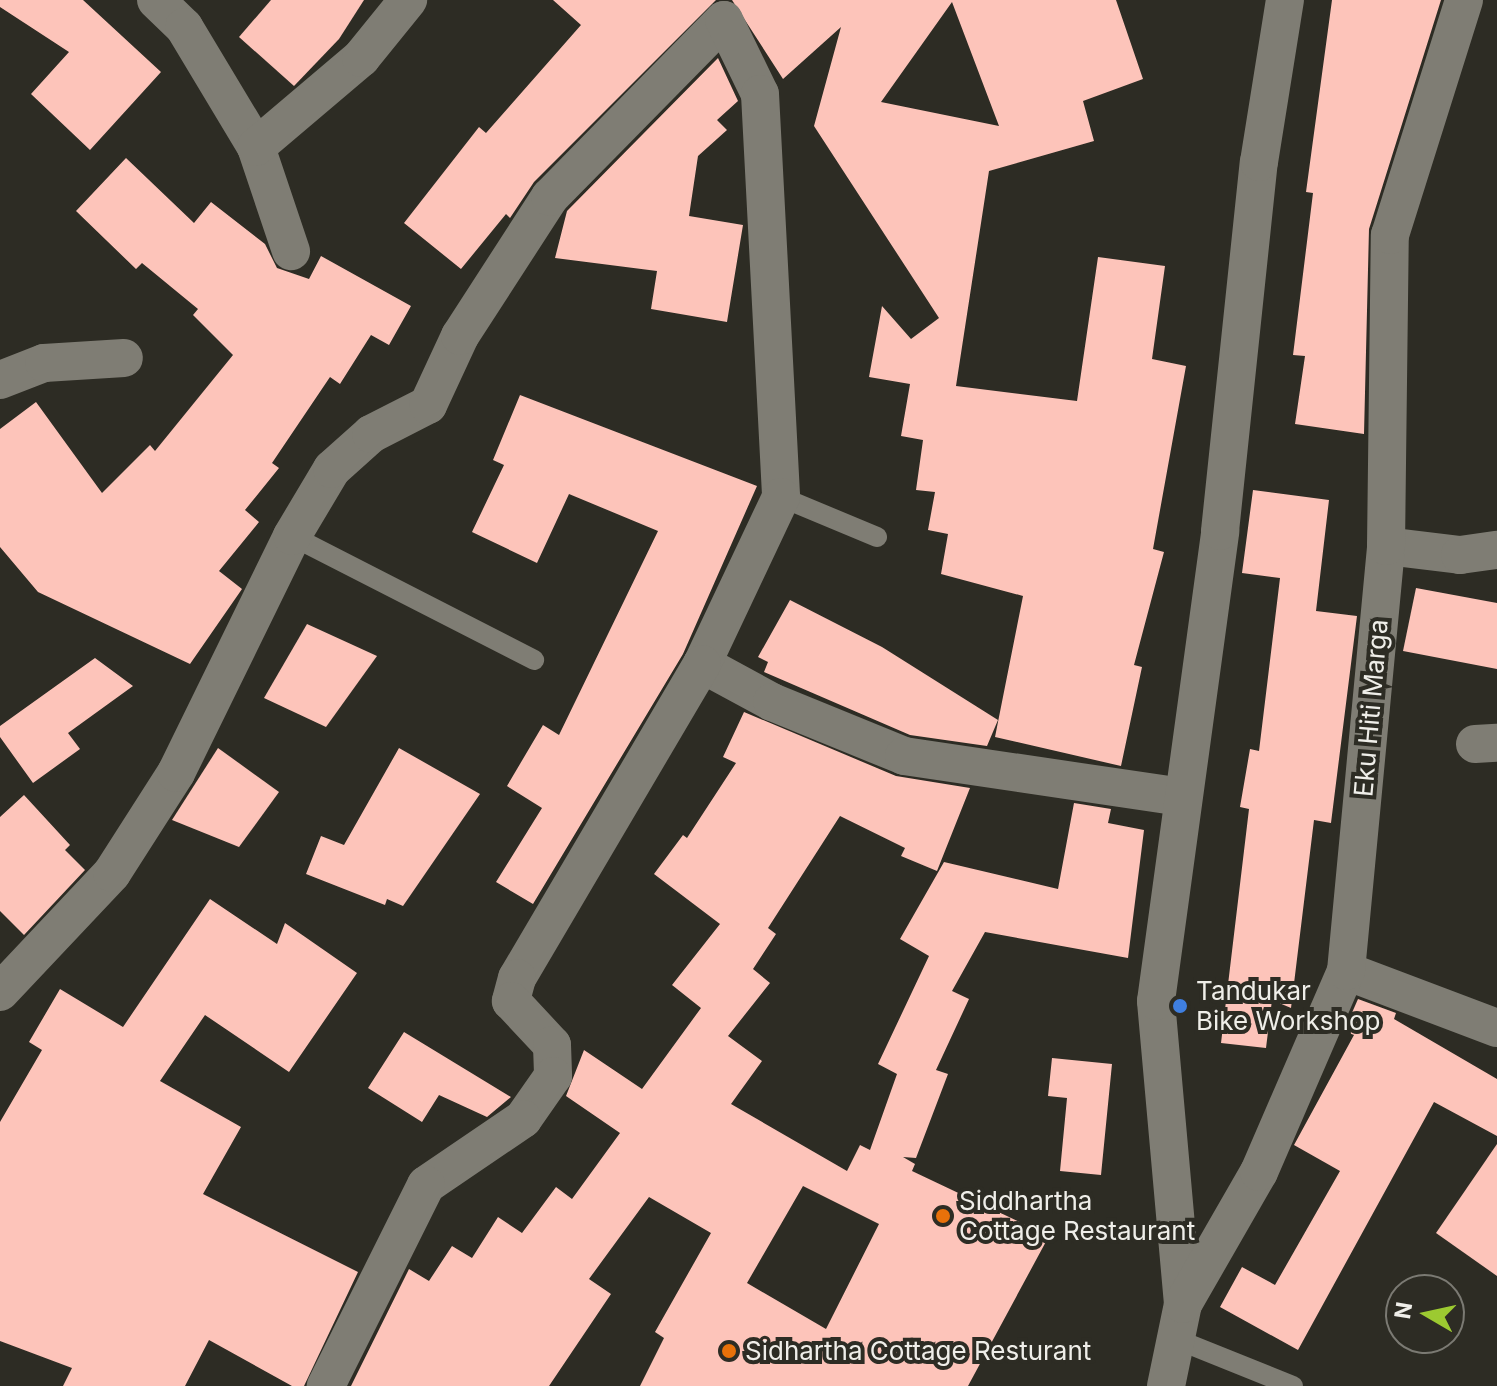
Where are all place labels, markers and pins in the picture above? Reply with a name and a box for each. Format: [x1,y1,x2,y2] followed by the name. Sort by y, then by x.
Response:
[1196,975,1380,1036] place label: Tandukar Bike Workshop
[1171,997,1189,1015] marker: Tandukar Bike Workshop
[959,1185,1195,1246] place label: Siddhartha Cottage Restaurant
[934,1207,952,1225] marker: Siddhartha Cottage Restaurant
[745,1335,1091,1367] place label: Sidhartha Cottage Resturant
[720,1342,738,1360] marker: Sidhartha Cottage Resturant

